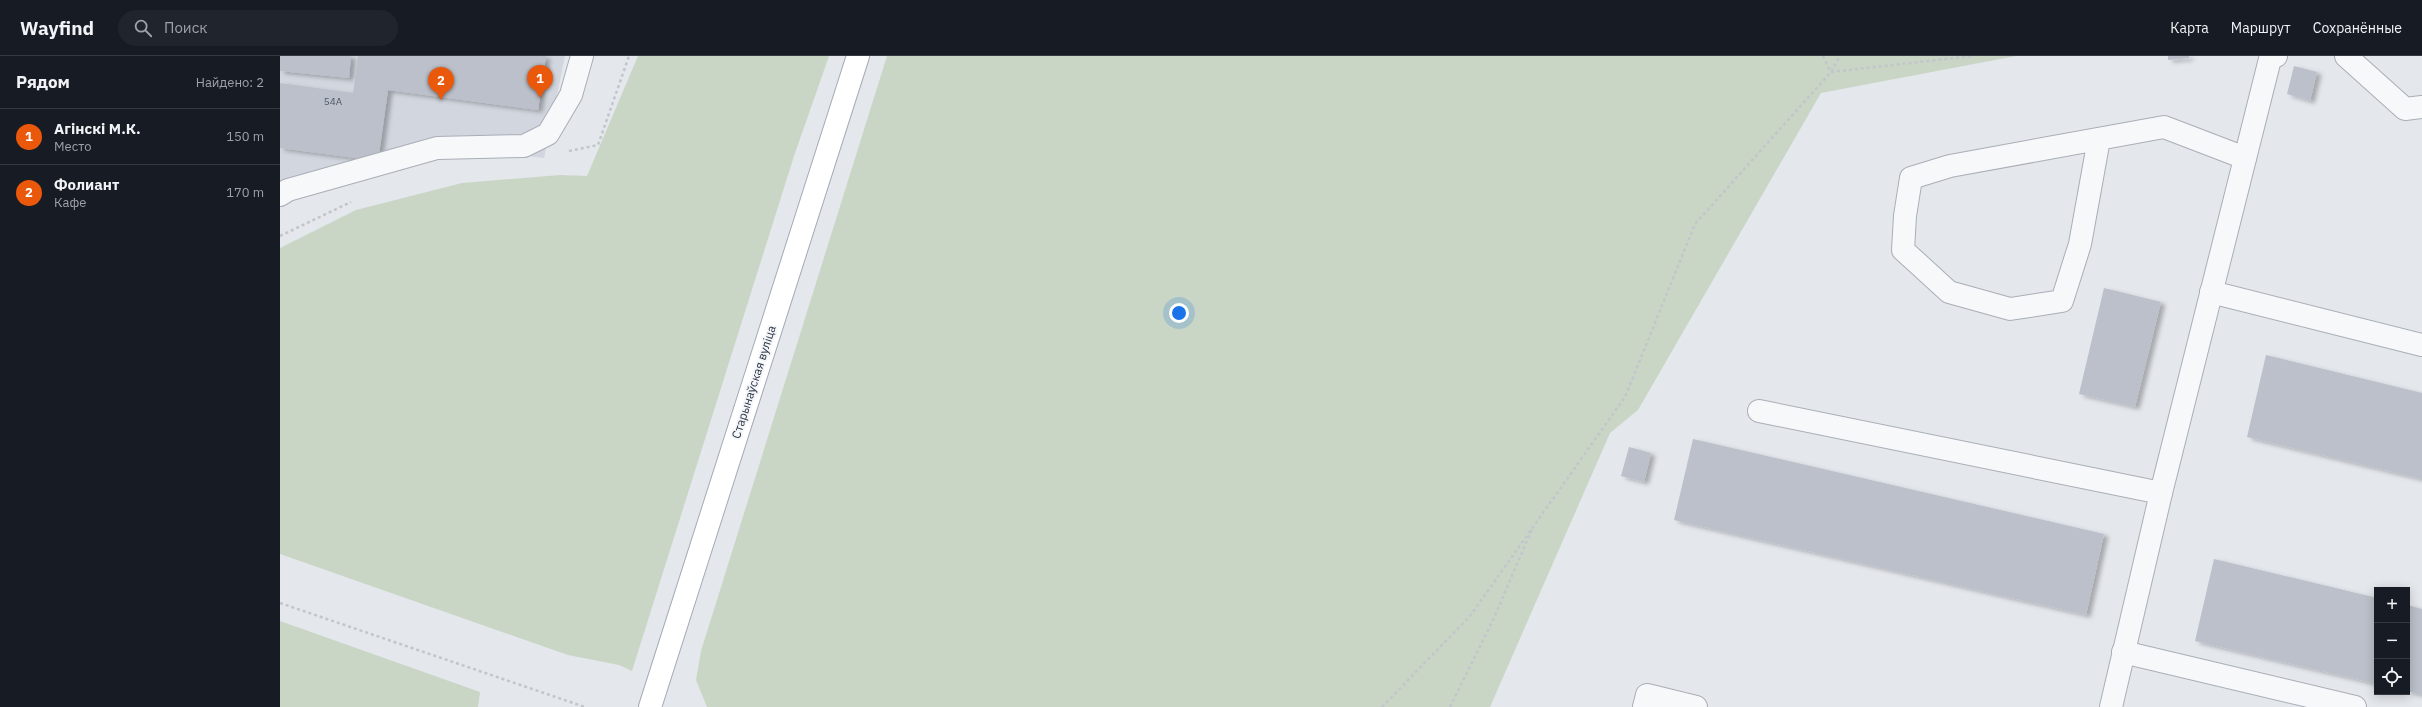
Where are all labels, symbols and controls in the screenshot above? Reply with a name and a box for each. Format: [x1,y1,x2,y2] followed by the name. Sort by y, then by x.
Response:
[118,10,398,46] search box
[20,16,94,40] text: Wayfind
[132,17,154,39] icon: search
[164,18,207,37] text: Поиск
[2170,19,2209,37] text: Карта
[2231,19,2291,37] text: Маршрут
[2313,19,2402,37] text: Сохранённые
[527,65,553,98] pin: 1
[428,67,454,100] pin: 2
[16,71,70,93] text: Рядом
[196,74,264,91] text: Найдено: 2
[324,95,343,108] house number: 54А
[54,119,141,138] text: Агінскі М.К.
[25,128,33,145] text: 1
[226,128,264,145] text: 150 m
[54,138,92,155] text: Место
[54,175,119,194] text: Фолиант
[25,184,33,201] text: 2
[226,184,264,201] text: 170 m
[54,194,86,211] text: Кафе
[1169,303,1189,323] your location
[728,323,779,440] street label: Старынаўская вуліца
[2374,587,2410,695] map controls
[2374,587,2410,623] button: +
[2374,623,2410,659] button: −
[2374,659,2410,695] button: locate

